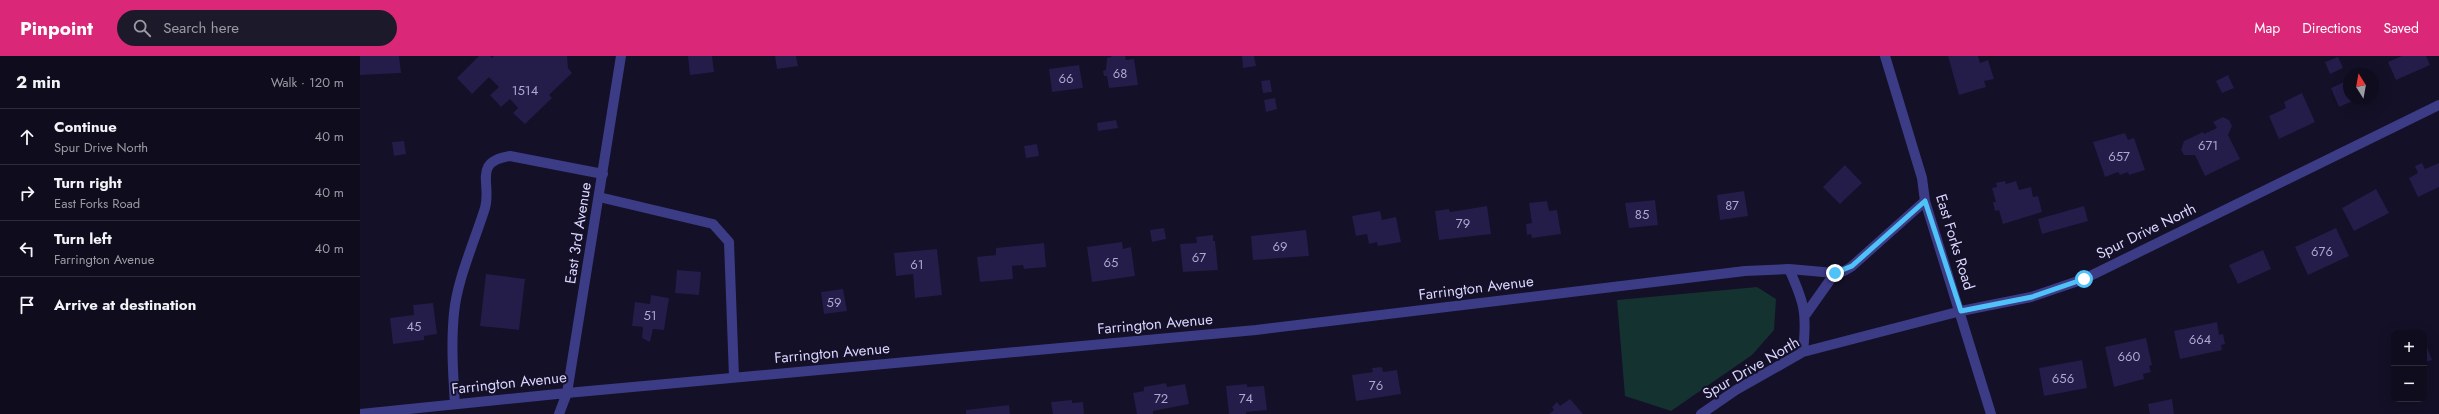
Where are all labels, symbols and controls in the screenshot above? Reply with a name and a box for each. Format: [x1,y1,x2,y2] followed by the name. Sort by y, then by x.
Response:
[117,10,397,46] search box
[20,15,93,42] text: Pinpoint
[131,17,153,39] icon: search
[163,17,239,39] text: Search here
[2254,18,2280,38] text: Map
[2302,18,2362,38] text: Directions
[2384,18,2419,38] text: Saved
[1113,64,1127,83] house number: 68
[2343,68,2379,104] north arrow
[1059,69,1073,88] house number: 66
[16,70,61,94] text: 2 min
[271,73,344,92] text: Walk · 120 m
[512,81,539,100] house number: 1514
[54,116,117,138] text: Continue
[16,126,38,148] icon: ahead
[315,127,344,146] text: 40 m
[2198,136,2218,155] house number: 671
[54,138,148,157] text: Spur Drive North
[2108,147,2130,166] house number: 657
[54,172,122,194] text: Turn right
[559,180,597,285] street label: East 3rd Avenue
[16,182,38,204] icon: right
[315,183,344,202] text: 40 m
[1930,191,1980,293] street label: East Forks Road
[54,194,140,213] text: East Forks Road
[1725,196,1739,215] house number: 87
[2092,197,2200,265] street label: Spur Drive North
[1635,205,1649,224] house number: 85
[1456,214,1470,233] house number: 79
[54,228,112,250] text: Turn left
[1273,237,1287,256] house number: 69
[16,238,38,260] icon: left
[315,239,344,258] text: 40 m
[2311,242,2333,261] house number: 676
[1192,248,1206,267] house number: 67
[54,250,154,269] text: Farrington Avenue
[1104,253,1118,272] house number: 65
[910,255,924,274] house number: 61
[1826,264,1844,282] route end
[1417,270,1535,306] street label: Farrington Avenue
[2075,270,2093,288] route start
[827,293,841,312] house number: 59
[16,294,38,316] icon: arrive
[54,294,196,316] text: Arrive at destination
[643,306,657,325] house number: 51
[1096,308,1214,340] street label: Farrington Avenue
[407,317,421,336] house number: 45
[2189,330,2212,349] house number: 664
[2391,330,2427,402] map controls
[2391,330,2427,366] button: +
[1698,331,1804,405] street label: Spur Drive North
[773,337,891,369] street label: Farrington Avenue
[2118,347,2141,366] house number: 660
[450,366,568,400] street label: Farrington Avenue
[2391,366,2427,402] button: −
[2052,369,2074,388] house number: 656
[1369,376,1383,395] house number: 76
[1154,389,1168,408] house number: 72
[1239,389,1254,408] house number: 74

